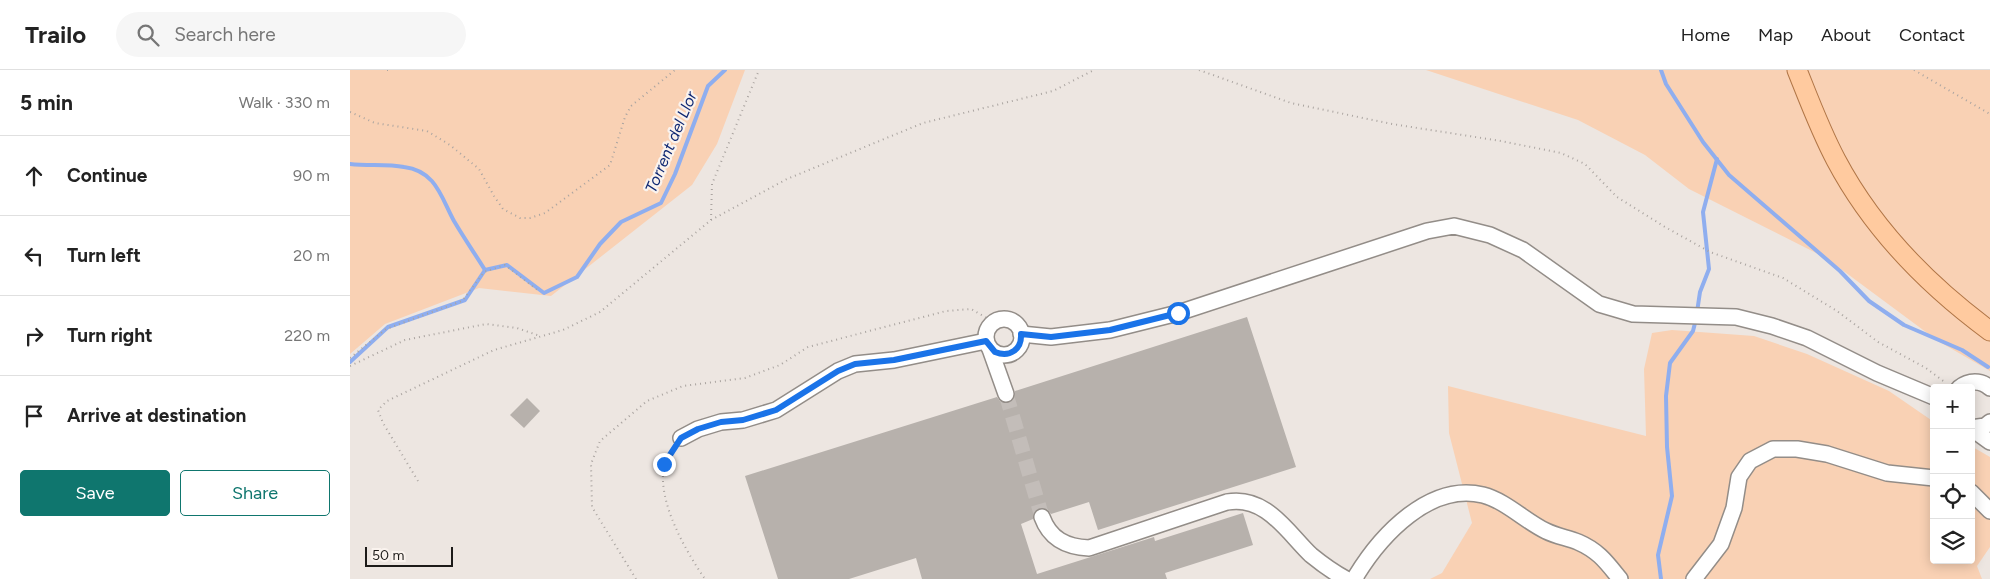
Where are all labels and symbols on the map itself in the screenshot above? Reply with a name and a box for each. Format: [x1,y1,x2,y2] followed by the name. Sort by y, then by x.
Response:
[641,88,701,195] water label: Torrent del Llor
[1167,302,1190,325] route start
[653,453,676,476] route end
[365,544,452,567] scale bar

